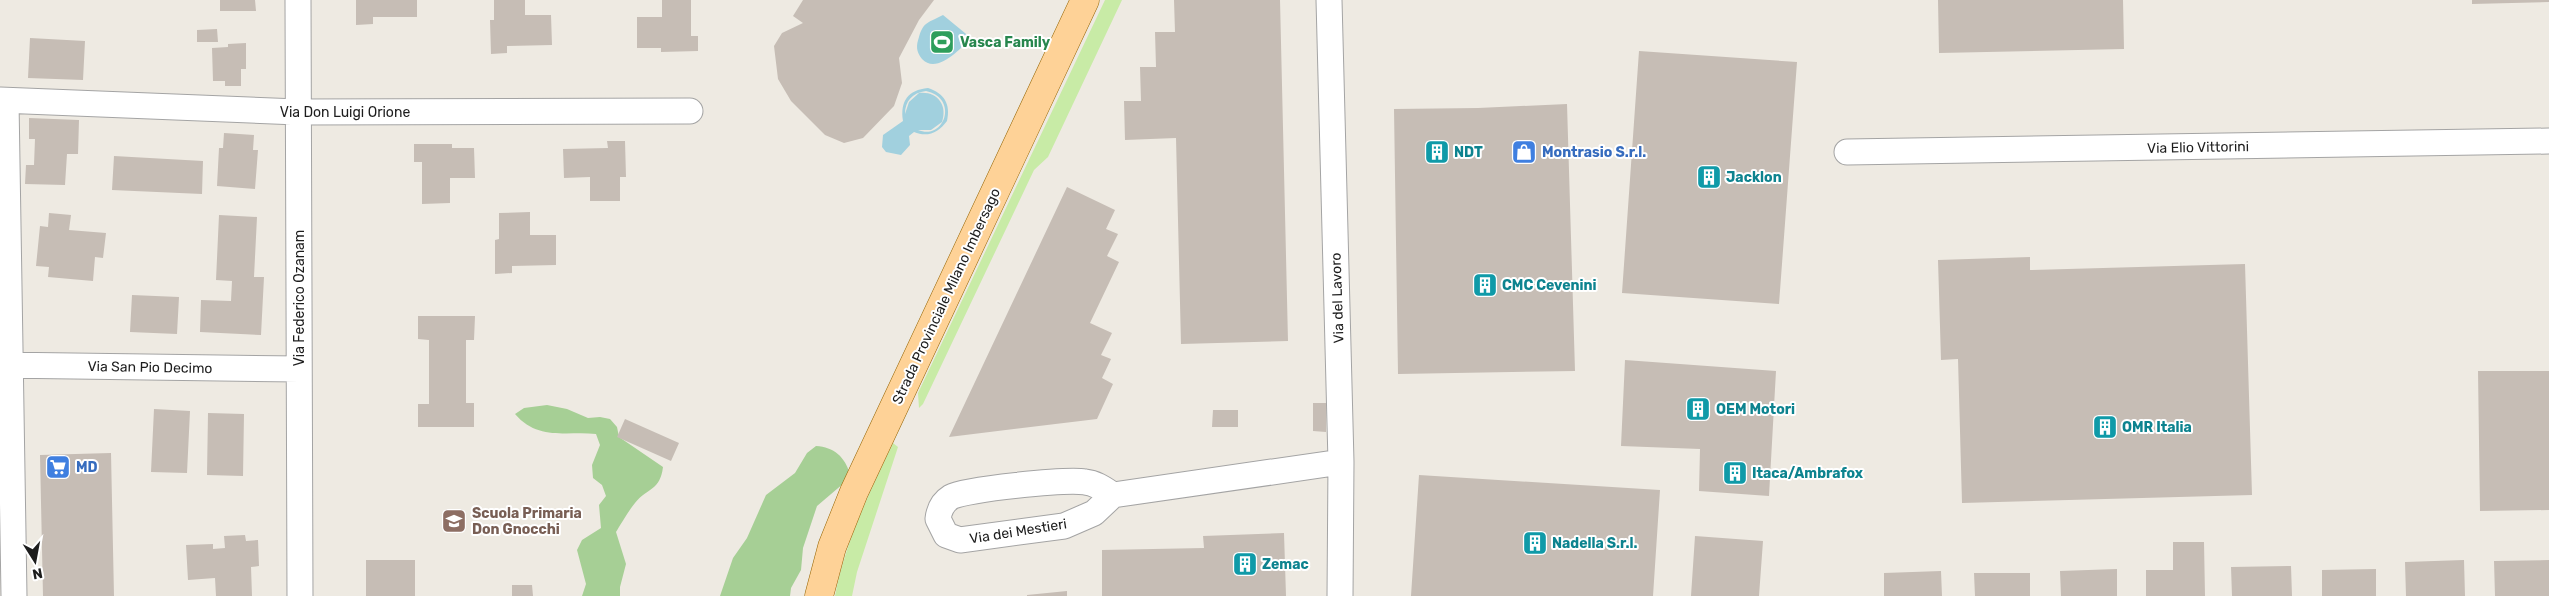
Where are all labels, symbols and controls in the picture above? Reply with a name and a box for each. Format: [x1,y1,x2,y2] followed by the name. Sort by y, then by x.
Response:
[929,29,955,55] sports icon: Vasca Family
[960,34,1051,51] place label: Vasca Family
[280,104,410,121] street label: Via Don Luigi Orione
[2147,138,2249,157] street label: Via Elio Vittorini
[1424,139,1450,165] building icon: NDT
[1511,139,1537,165] shop icon: Montrasio S.r.l.
[1454,144,1483,161] place label: NDT
[1542,144,1646,161] place label: Montrasio S.r.l.
[1696,164,1722,190] building icon: Jacklon
[1726,169,1782,186] place label: Jacklon
[889,186,1004,407] street label: Strada Provinciale Milano Imbersago
[291,230,308,366] street label: Via Federico Ozanam
[1327,252,1348,344] street label: Via del Lavoro
[1472,272,1498,298] building icon: CMC Cevenini
[1502,277,1596,294] place label: CMC Cevenini
[87,358,213,377] street label: Via San Pio Decimo
[1685,396,1711,422] building icon: OEM Motori
[1716,401,1795,418] place label: OEM Motori
[2092,414,2118,440] building icon: OMR Italia
[2122,419,2192,436] place label: OMR Italia
[45,454,71,480] supermarket icon: MD
[76,459,98,476] place label: MD
[1722,460,1748,486] building icon: Itaca/Ambrafox
[1752,465,1864,482] place label: Itaca/Ambrafox
[472,505,582,538] place label: Scuola Primaria Don Gnocchi
[441,508,467,534] school or university icon: Scuola Primaria Don Gnocchi
[968,515,1068,548] street label: Via dei Mestieri
[1522,530,1548,556] building icon: Nadella S.r.l.
[1552,535,1638,552] place label: Nadella S.r.l.
[10,536,60,586] north arrow
[1232,551,1258,577] building icon: Zemac
[1262,556,1309,573] place label: Zemac
[31,564,44,583] text: N

